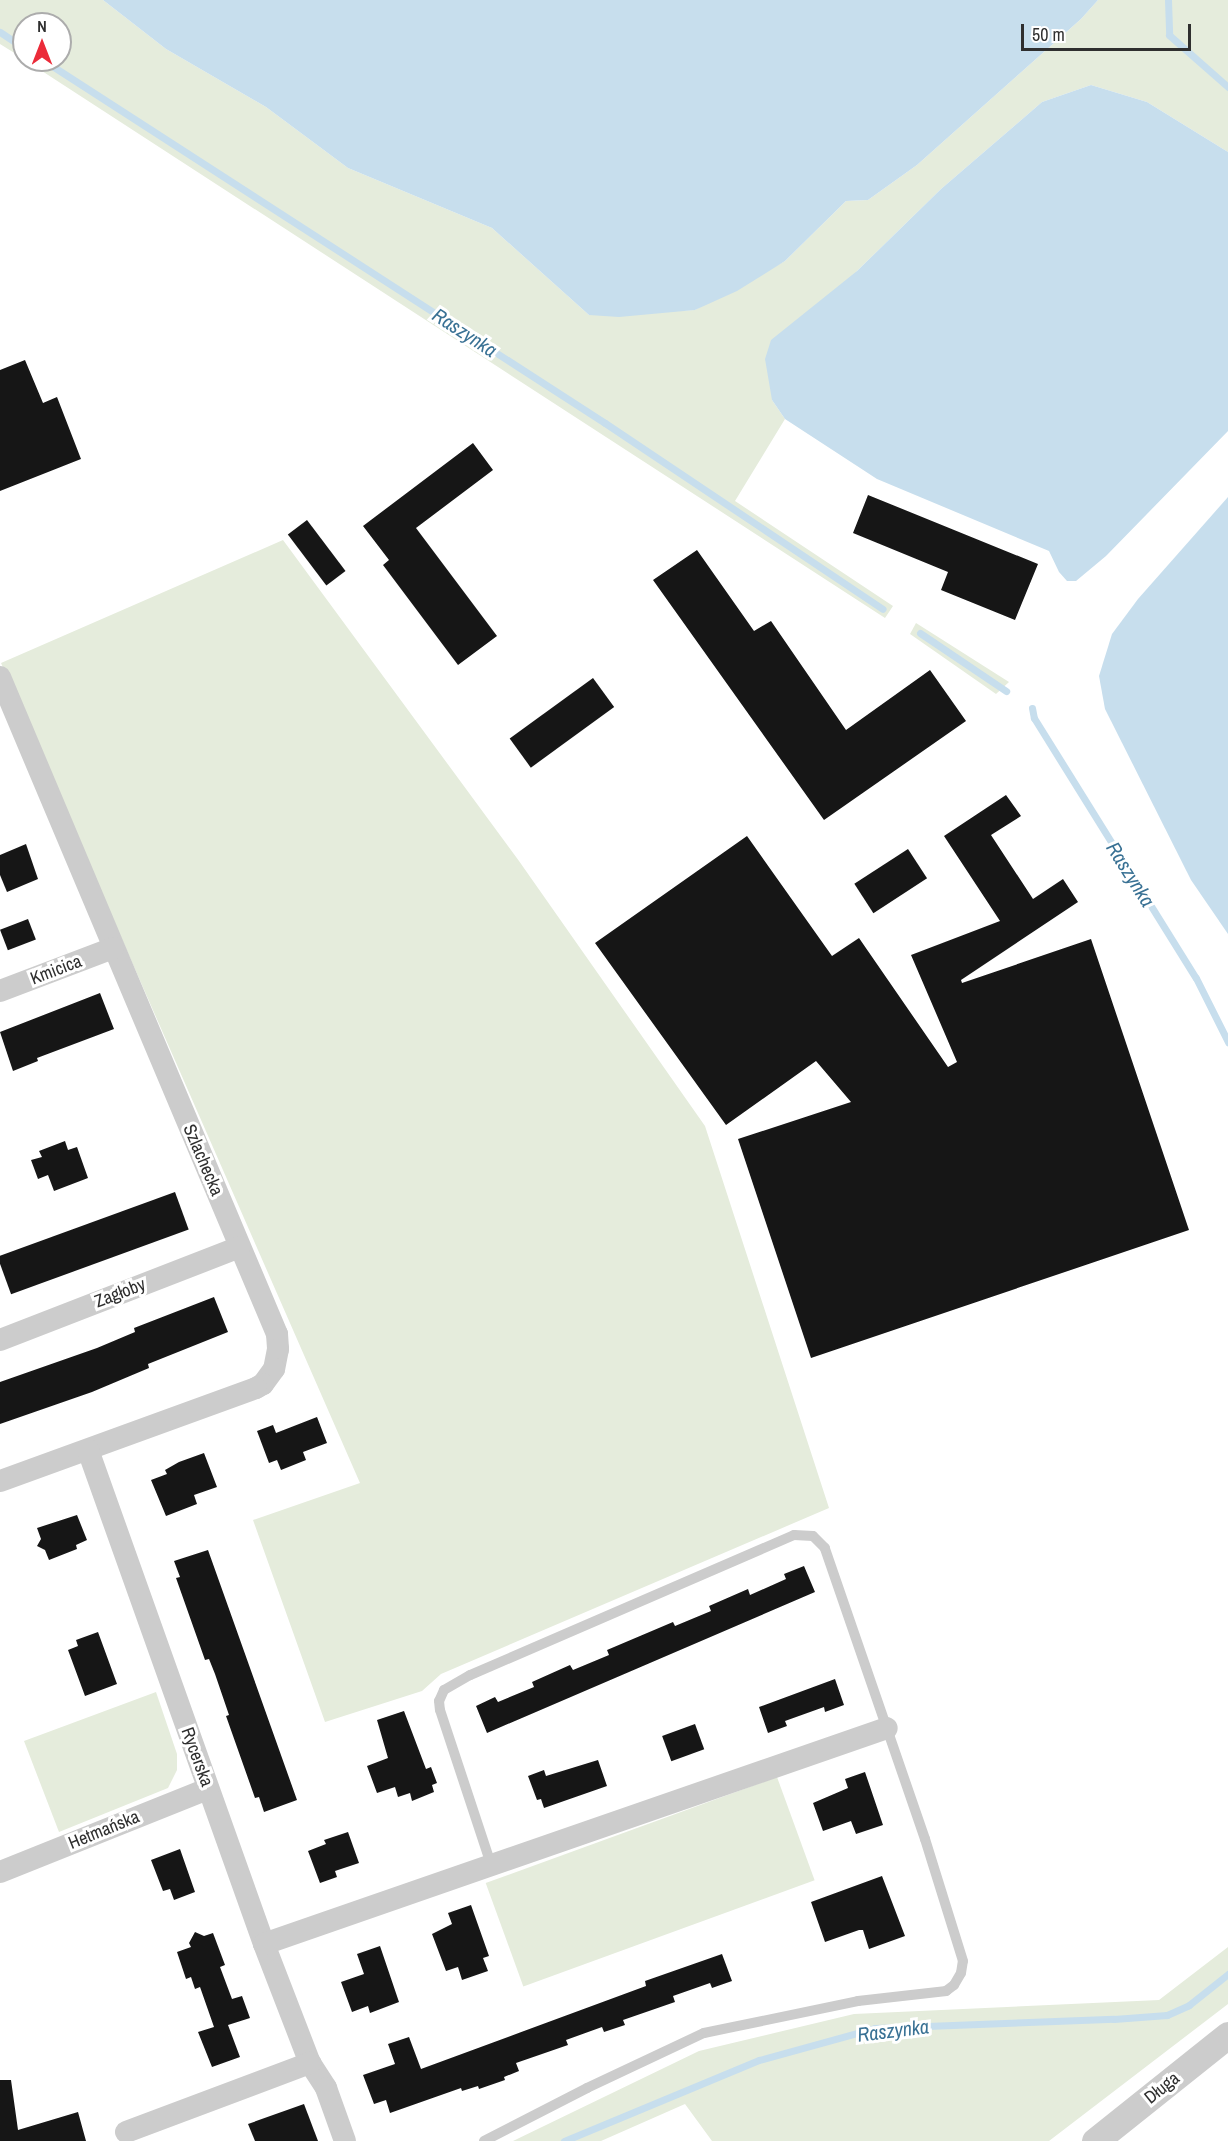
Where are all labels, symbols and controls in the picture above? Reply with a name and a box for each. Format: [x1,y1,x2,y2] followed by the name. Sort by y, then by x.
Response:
[12,12,72,72] north arrow
[1024,12,1194,50] scale bar
[37,15,47,37] text: N
[1032,22,1065,47] text: 50 m
[428,302,502,362] water label: Raszynka
[1102,837,1160,911] water label: Raszynka
[27,950,85,990] street label: Kmicica
[178,1121,228,1199] street label: Szlachecka
[92,1274,148,1312] street label: Zagłoby
[176,1724,218,1790] street label: Rycerska
[65,1806,143,1854] street label: Hetmańska
[856,2014,930,2046] water label: Raszynka
[1140,2067,1184,2109] street label: Długa

